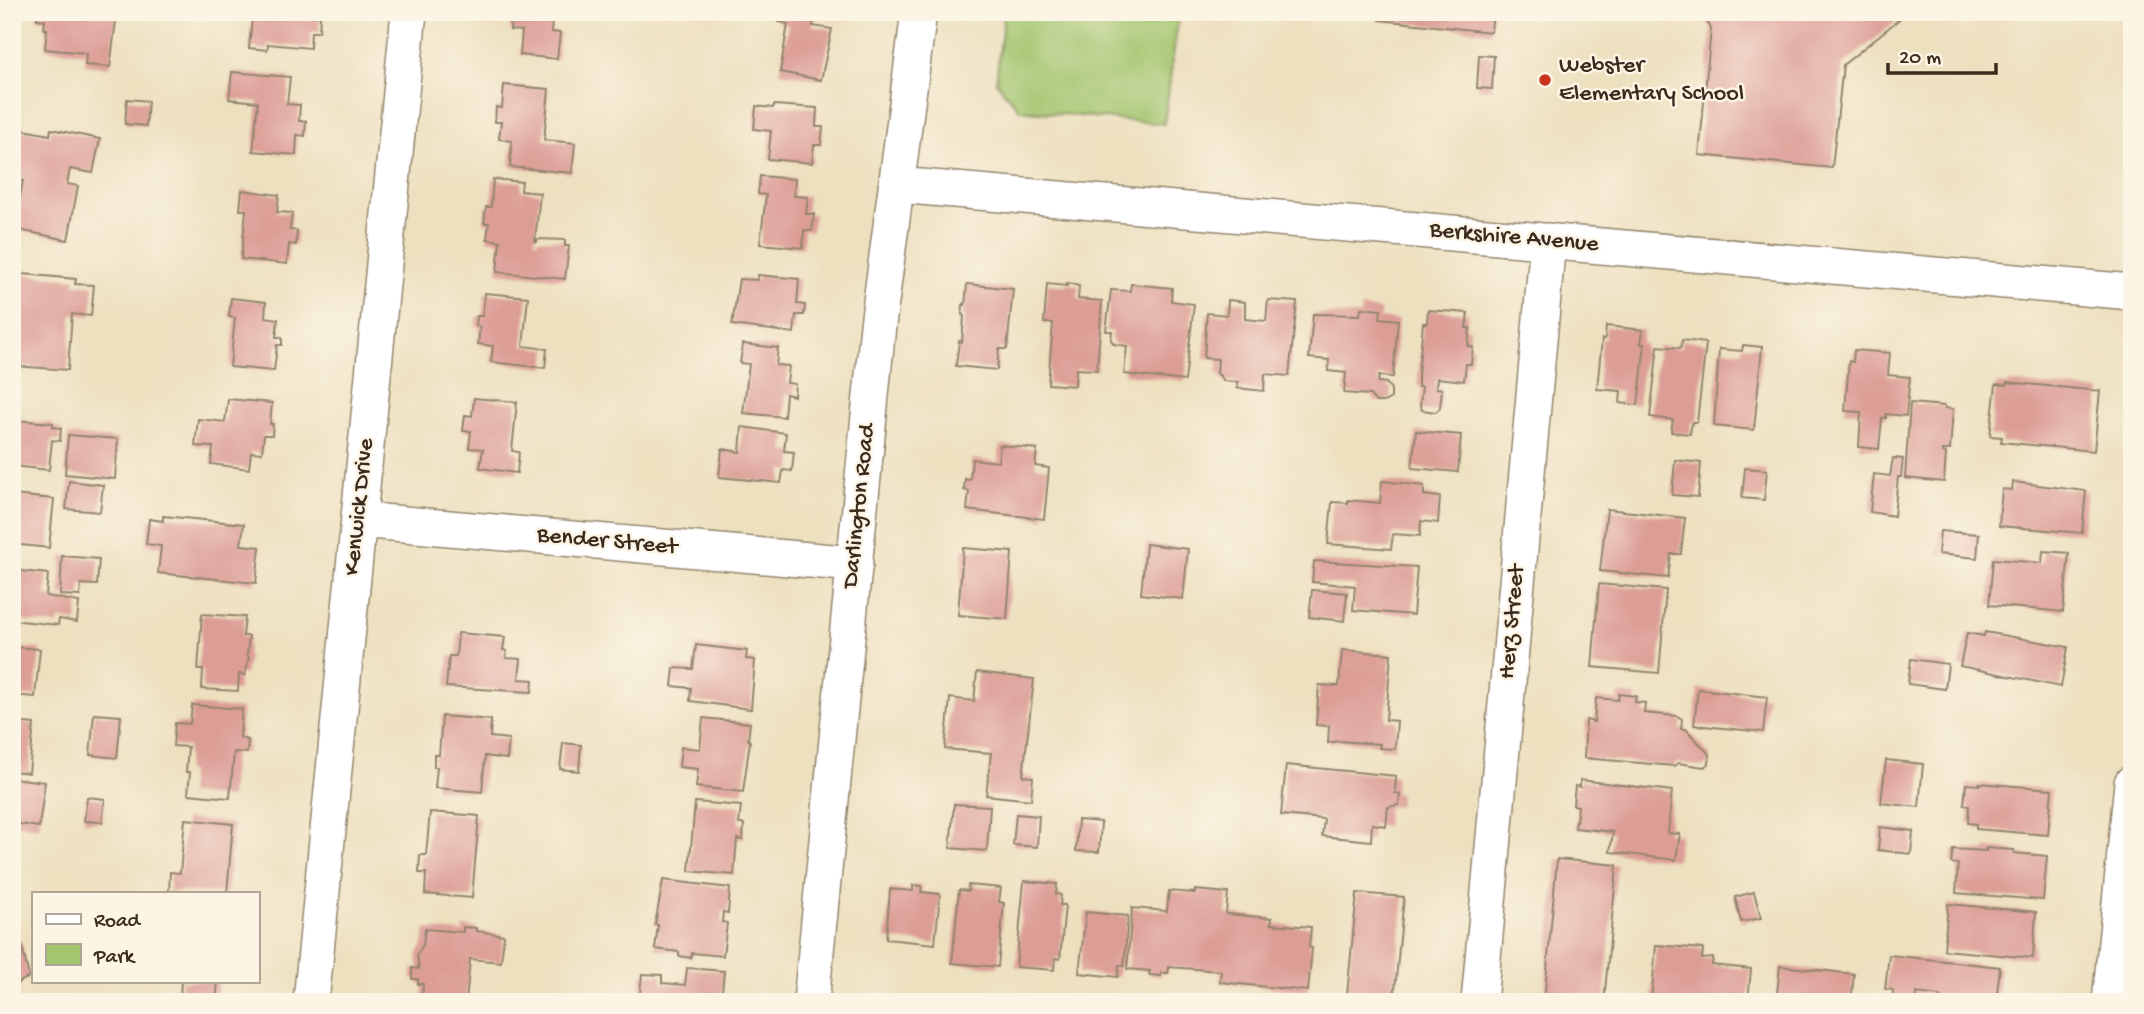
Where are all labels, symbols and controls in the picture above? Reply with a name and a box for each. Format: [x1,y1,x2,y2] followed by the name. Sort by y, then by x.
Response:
[1888,32,1997,76] scale bar
[1899,47,1941,72] text: 20 m
[1559,52,1744,109] place label: Webster Elementary School
[1537,72,1553,88] marker: Webster Elementary School
[1427,216,1600,260] street label: Berkshire Avenue
[837,421,883,591] street label: Darlington Road
[338,436,382,577] street label: Kenwick Drive
[535,521,681,563] street label: Bender Street
[1494,561,1533,680] street label: Herz Street
[32,892,259,982] legend
[94,910,142,935] text: Road
[93,946,137,971] text: Park

